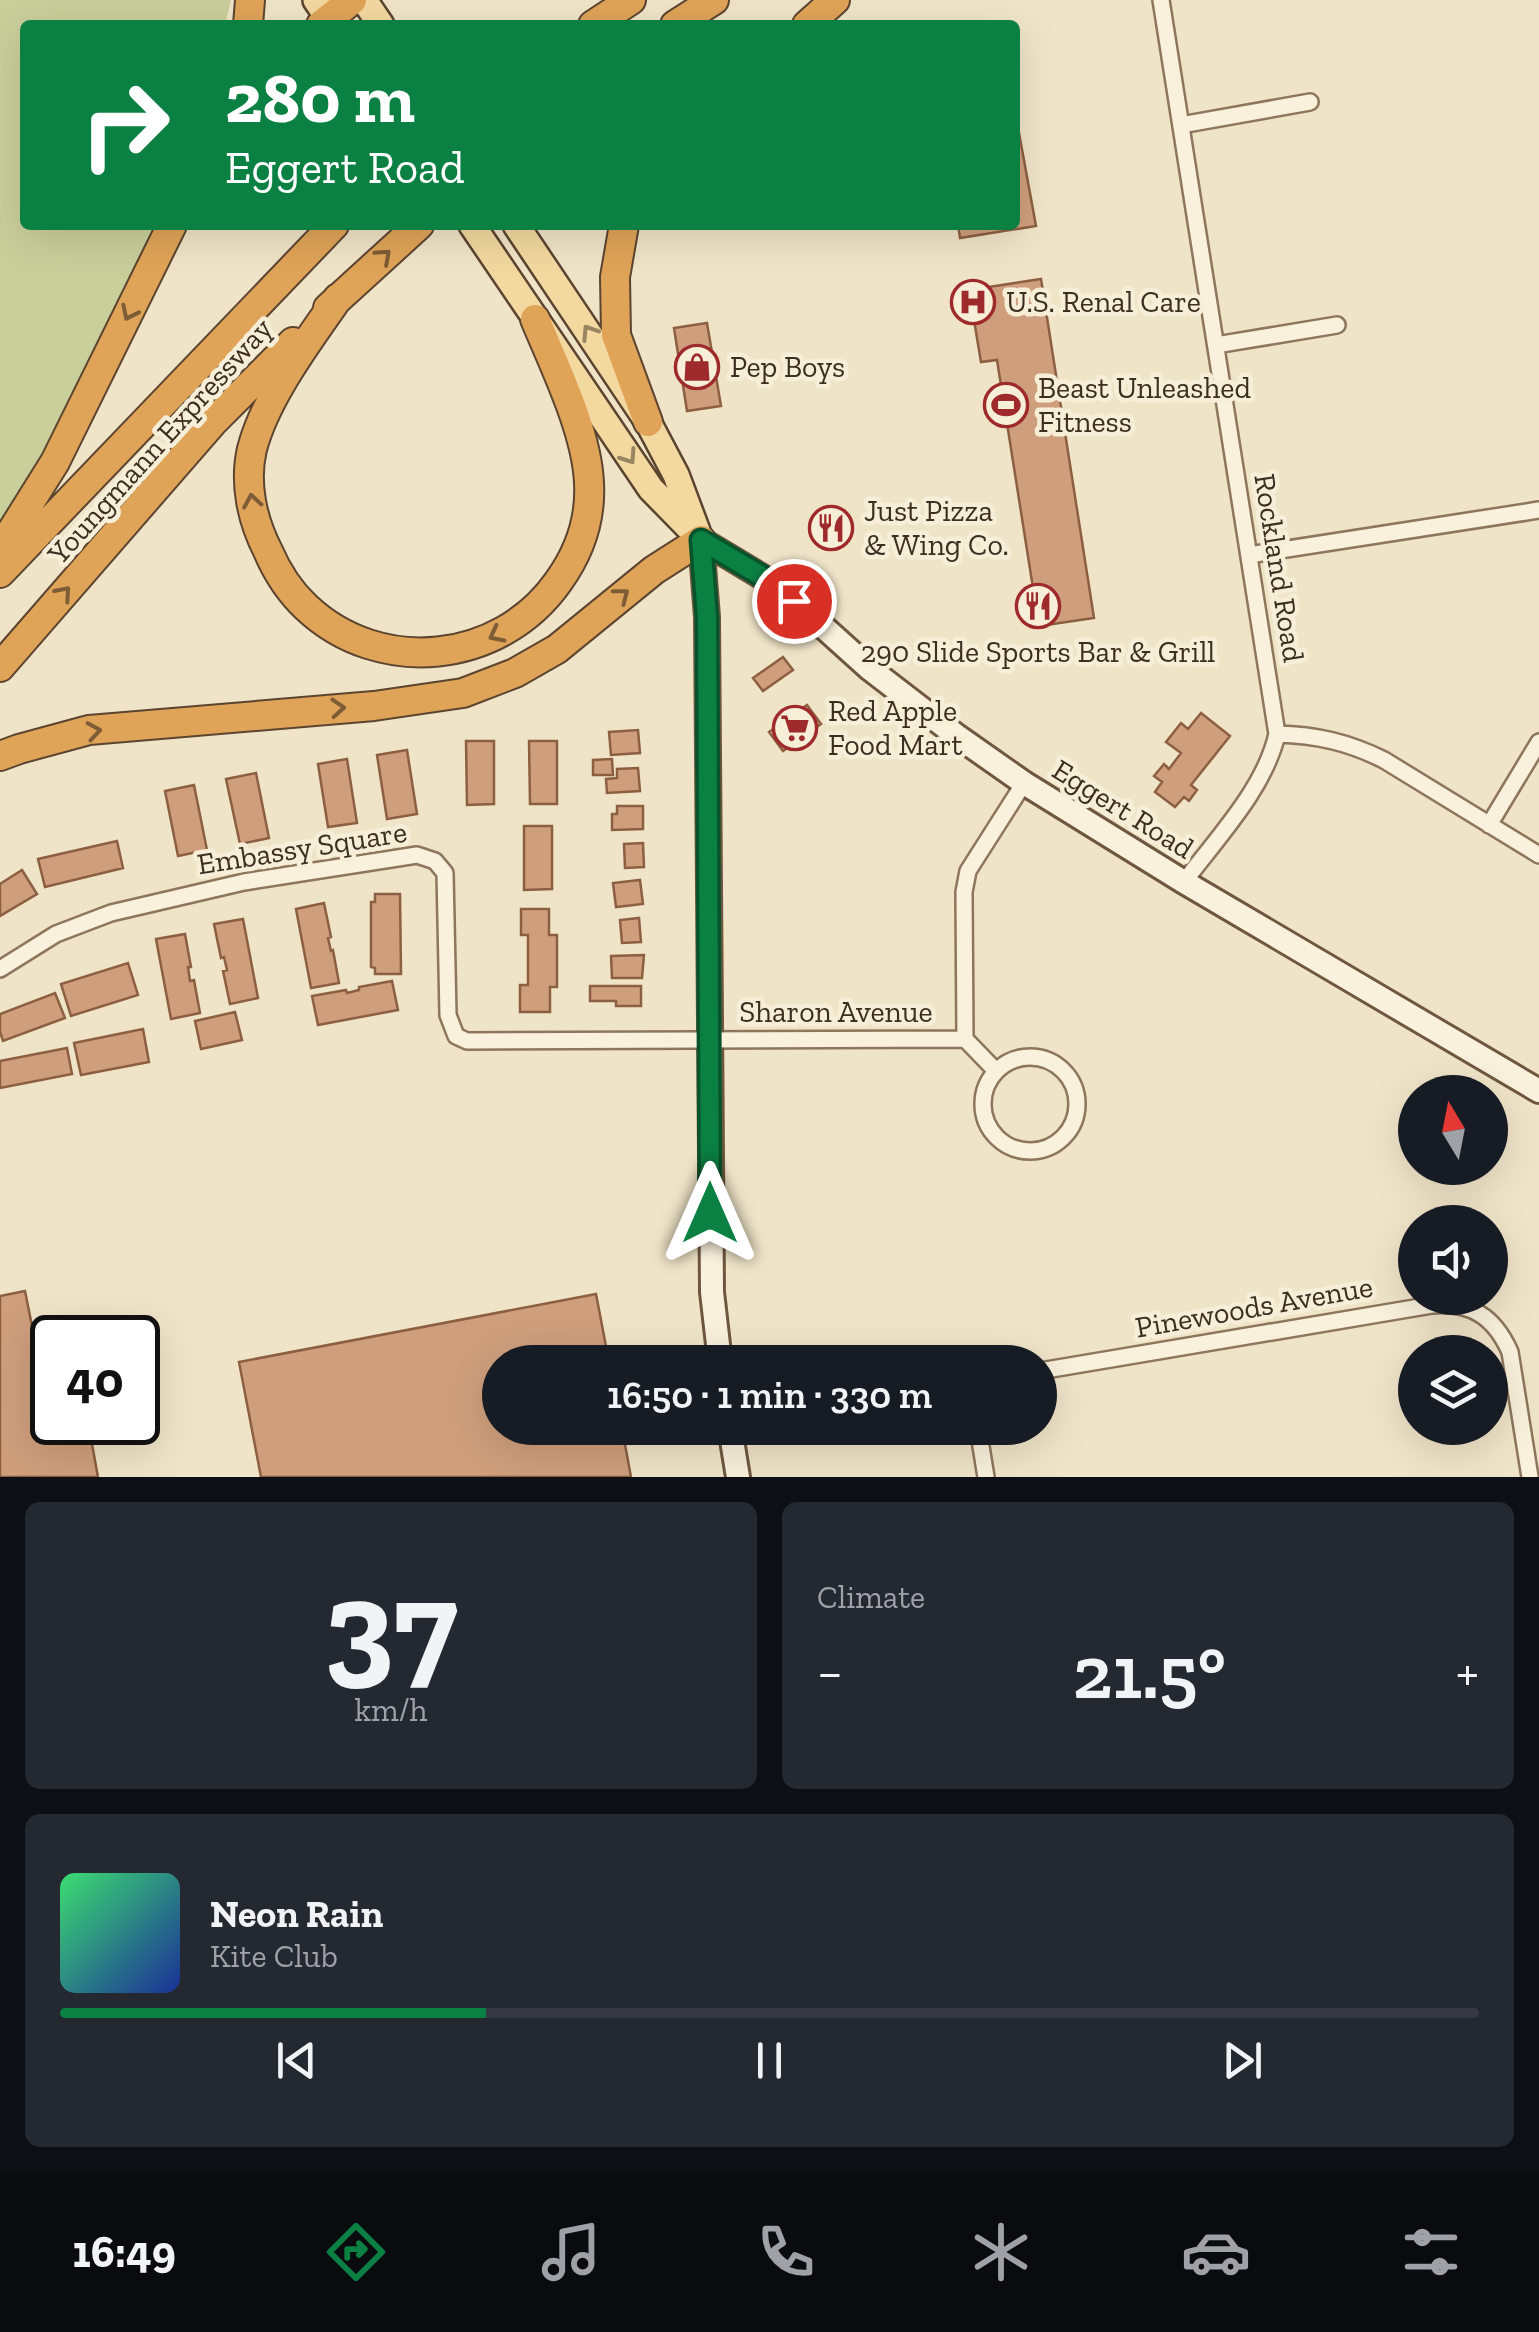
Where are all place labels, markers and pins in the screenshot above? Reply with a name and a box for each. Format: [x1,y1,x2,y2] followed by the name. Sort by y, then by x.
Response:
[950,279,996,325] hospital icon: U.S. Renal Care
[1006,284,1201,320] place label: U.S. Renal Care
[674,344,720,390] shop icon: Pep Boys
[730,349,845,385] place label: Pep Boys
[1038,370,1251,440] place label: Beast Unleashed Fitness
[983,382,1029,428] sports icon: Beast Unleashed Fitness
[864,493,1009,563] place label: Just Pizza & Wing Co.
[808,505,854,551] restaurant icon: Just Pizza & Wing Co.
[752,559,837,644] pin
[1015,583,1061,629] restaurant icon: 290 Slide Sports Bar & Grill
[861,634,1215,670] place label: 290 Slide Sports Bar & Grill
[828,693,963,763] place label: Red Apple Food Mart
[772,705,818,751] supermarket icon: Red Apple Food Mart

